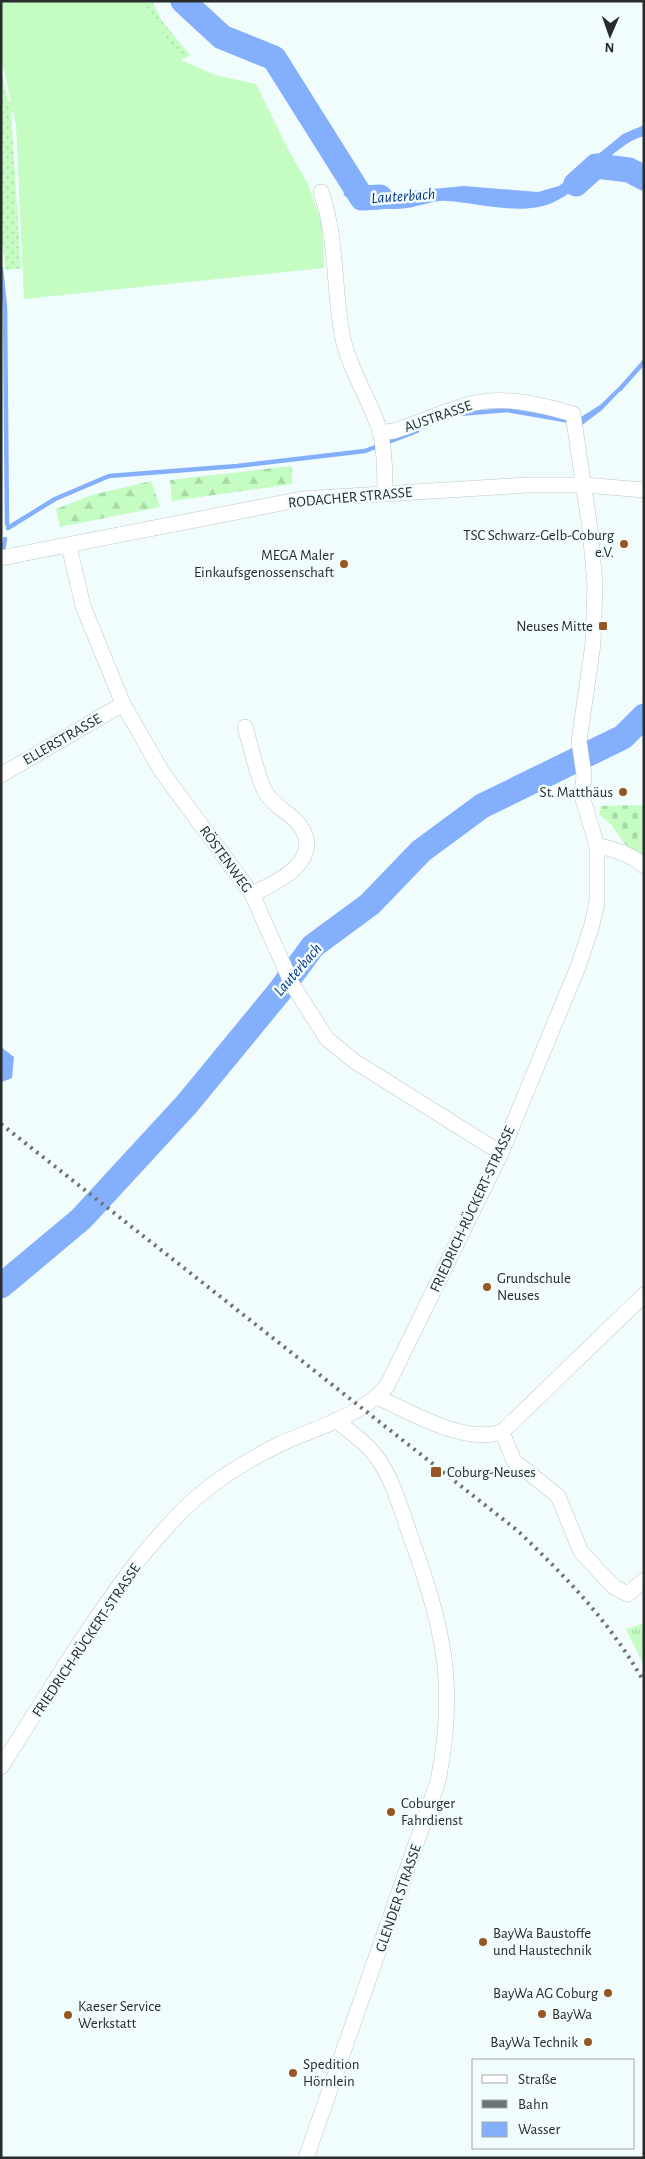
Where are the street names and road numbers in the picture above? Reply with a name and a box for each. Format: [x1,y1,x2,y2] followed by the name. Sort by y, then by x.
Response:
[402,398,474,435] street label: AUSTRASSE
[287,485,413,510] street label: RODACHER STRASSE
[20,711,104,768] street label: ELLERSTRASSE
[196,822,256,895] street label: RÖSTENWEG
[425,1123,518,1295] street label: FRIEDRICH-RÜCKERT-STRASSE
[28,1560,143,1720] street label: FRIEDRICH-RÜCKERT-STRASSE
[373,1842,424,1954] street label: GLENDER STRASSE

